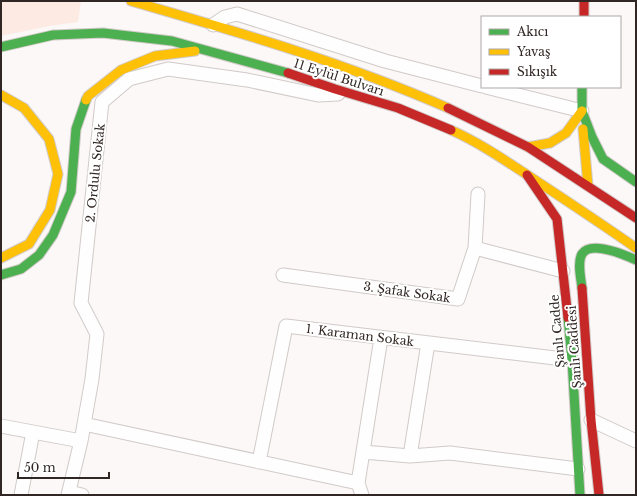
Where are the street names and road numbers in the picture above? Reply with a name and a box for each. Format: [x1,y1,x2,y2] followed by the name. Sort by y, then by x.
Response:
[292,55,386,99] street label: 11 Eylül Bulvarı
[82,122,108,223] street label: 2. Ordulu Sokak
[363,278,452,306] street label: 3. Şafak Sokak
[546,294,568,368] street label: Şanlı Cadde
[564,305,584,389] street label: Şanlı Caddesi
[305,321,415,349] street label: 1. Karaman Sokak

